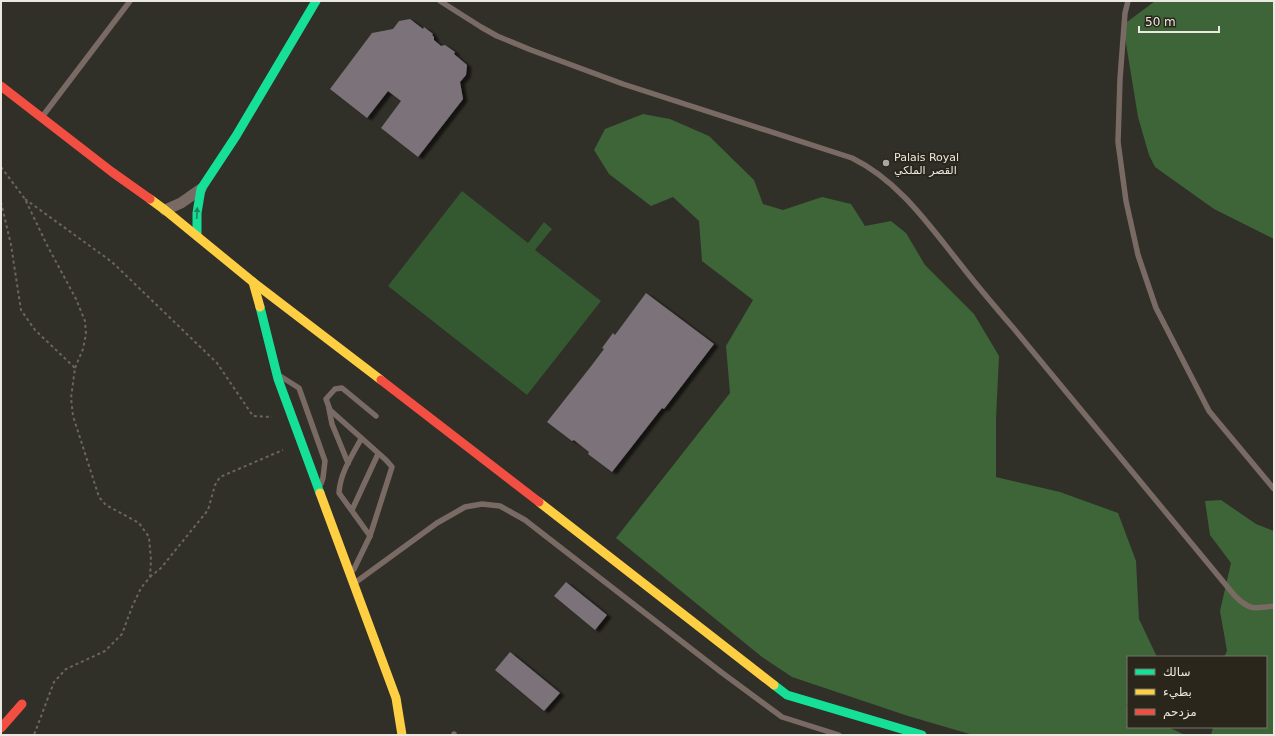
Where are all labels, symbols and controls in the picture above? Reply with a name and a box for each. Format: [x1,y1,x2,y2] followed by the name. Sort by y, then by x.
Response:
[1139,8,1219,34] scale bar
[1145,15,1176,29] text: 50 m
[894,151,959,177] place label: Palais Royal القصر الملكي
[881,158,891,168] marker: Palais Royal القصر الملكي
[194,206,200,219] one-way arrow
[1127,656,1267,728] legend
[1163,665,1190,679] text: سالك
[1163,685,1192,699] text: بطيء
[1163,705,1197,720] text: مزدحم

